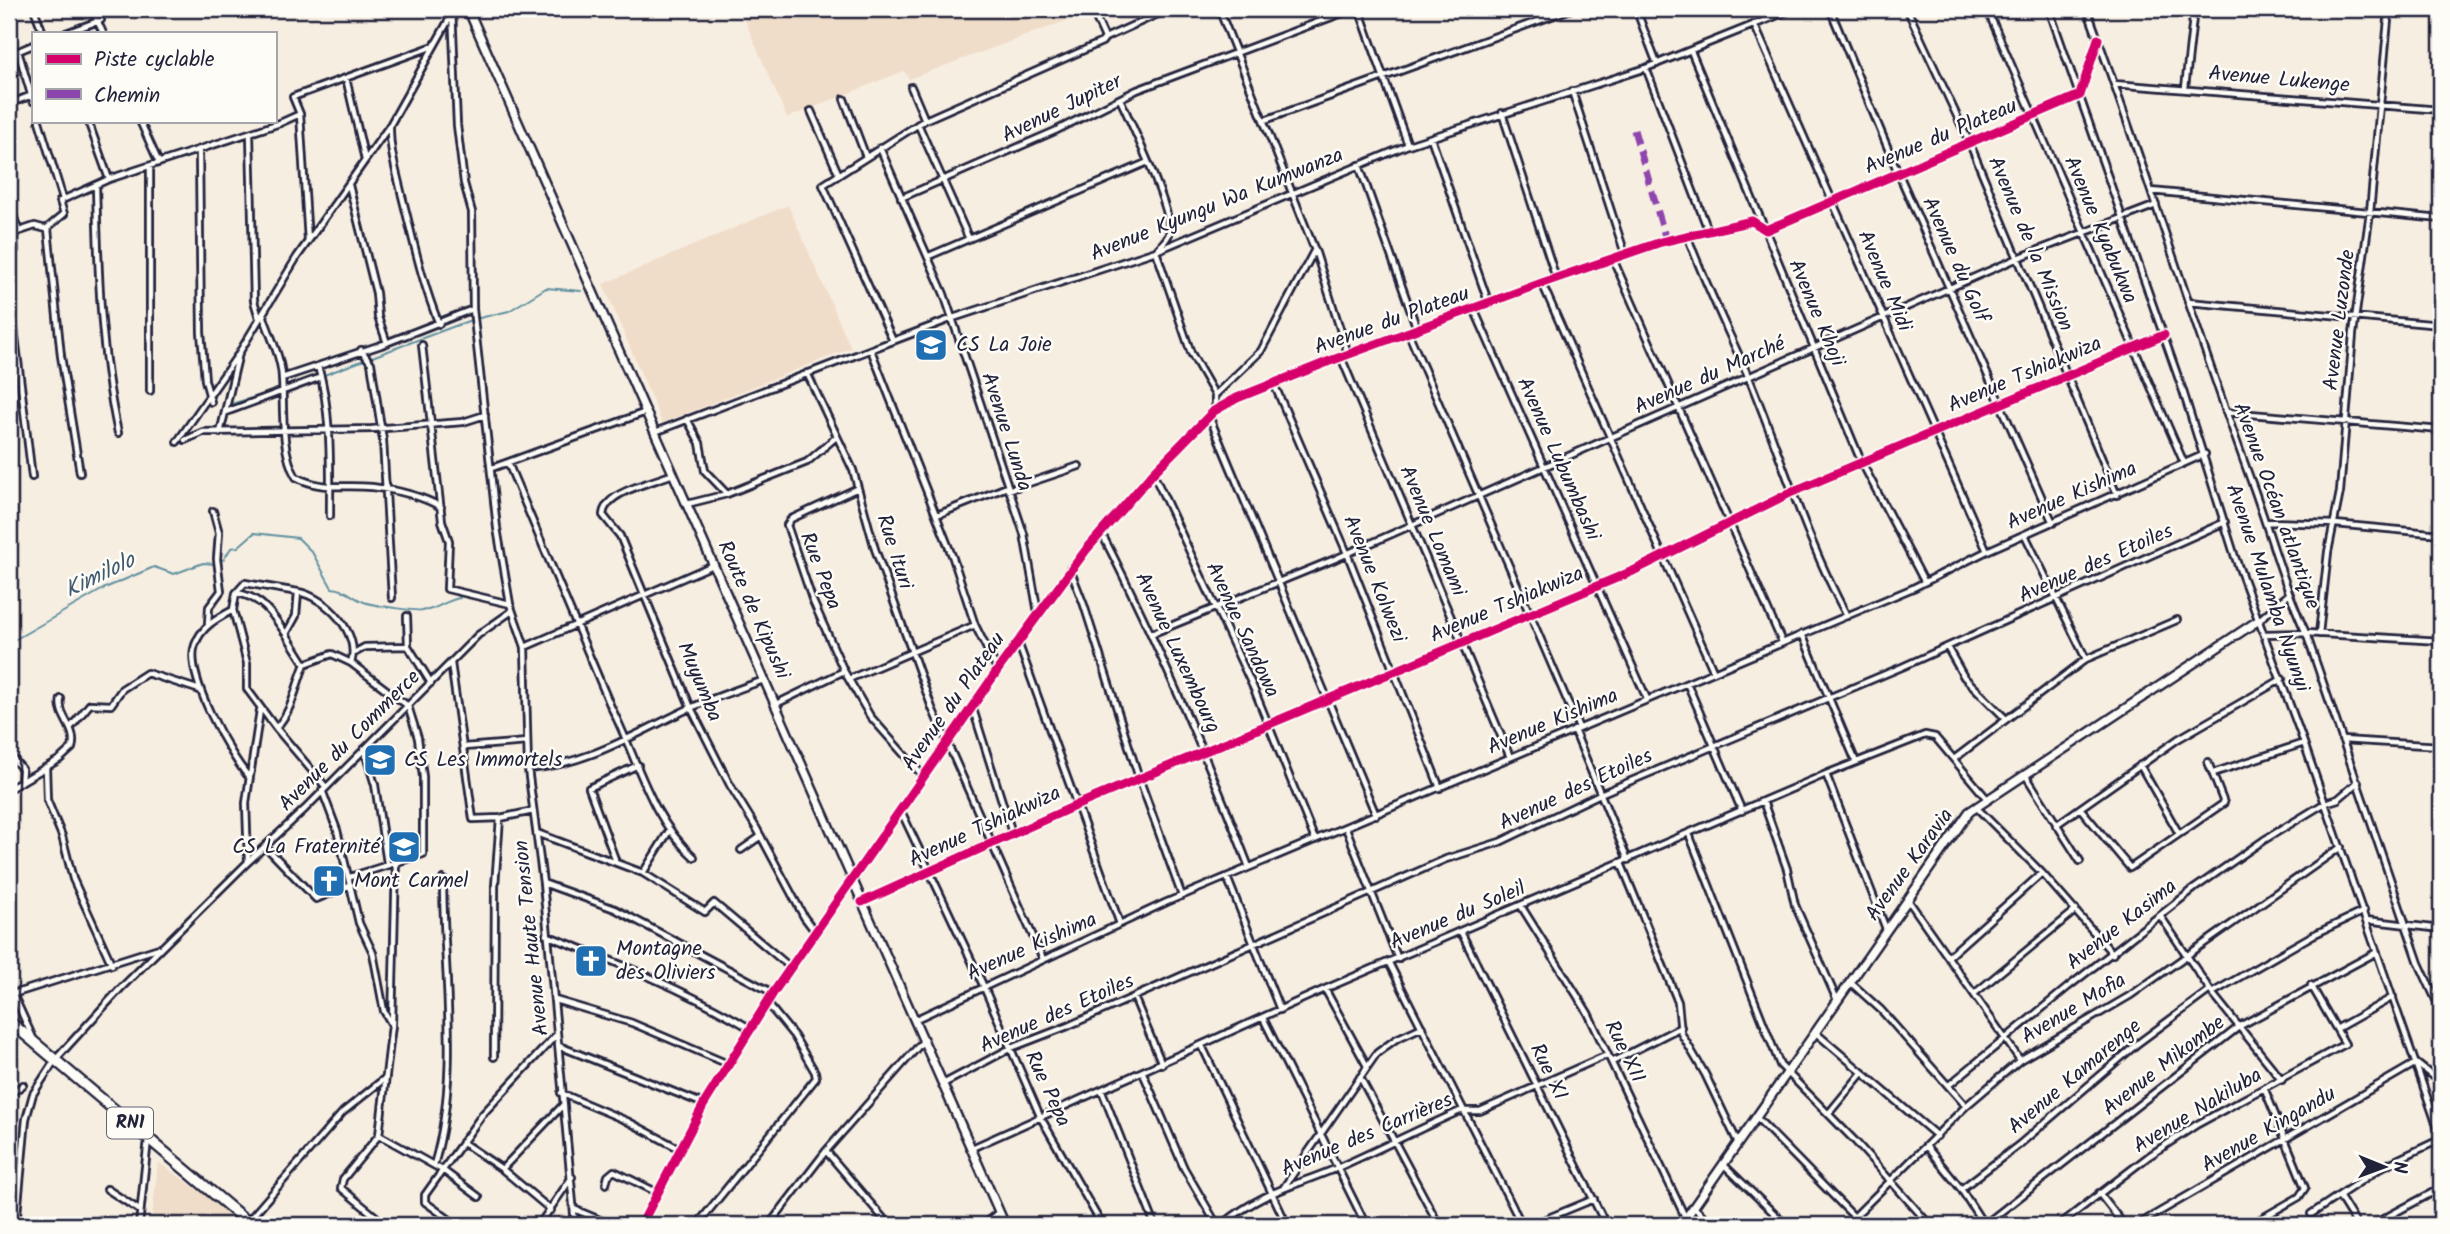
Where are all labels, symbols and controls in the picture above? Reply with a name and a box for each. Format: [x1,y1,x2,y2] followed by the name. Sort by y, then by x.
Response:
[32,32,276,122] legend
[94,44,215,77] text: Piste cyclable
[2207,57,2352,103] street label: Avenue Lukenge
[996,65,1128,152] street label: Avenue Jupiter
[94,80,160,113] text: Chemin
[1859,90,2023,184] street label: Avenue du Plateau
[1085,139,1349,271] street label: Avenue Kyungu Wa Kumwanza
[1978,151,2082,337] street label: Avenue de la Mission
[2054,151,2146,309] street label: Avenue Kyabukwa
[1913,192,1998,330] street label: Avenue du Golf
[1848,225,1921,338] street label: Avenue Midi
[2315,247,2365,392] street label: Avenue Luzonde
[1779,254,1854,373] street label: Avenue Khoji
[1310,278,1474,364] street label: Avenue du Plateau
[912,326,950,364] school or university icon: CS La Joie
[1629,328,1792,424] street label: Avenue du Marché
[1943,328,2107,422] street label: Avenue Tshiakwiza
[956,329,1052,362] place label: CS La Joie
[971,368,1041,496] street label: Avenue Lunda
[1507,372,1609,547] street label: Avenue Lubumbashi
[2223,398,2329,615] street label: Avenue Océan atlantique
[2002,453,2142,539] street label: Avenue Kishima
[1390,460,1475,603] street label: Avenue Lomami
[2216,480,2318,697] street label: Avenue Mulamba Nyunyi
[866,510,922,595] street label: Rue Ituri
[1333,510,1415,649] street label: Avenue Kolwezi
[2013,515,2179,613] street label: Avenue des Etoiles
[790,527,850,615] street label: Rue Pepa
[708,535,799,686] street label: Route de Kipushi
[58,543,143,609] water label: Kimilolo
[1196,557,1288,703] street label: Avenue Sandowa
[1425,558,1589,652] street label: Avenue Tshiakwiza
[1125,567,1229,739] street label: Avenue Luxembourg
[894,626,1014,778] street label: Avenue du Plateau
[667,637,731,727] street label: Muyumba
[271,662,429,820] street label: Avenue du Commerce
[1482,680,1624,764] street label: Avenue Kishima
[1494,740,1658,840] street label: Avenue des Etoiles
[361,741,399,779] school or university icon: CS Les Immortels
[404,744,563,777] place label: CS Les Immortels
[903,777,1067,877] street label: Avenue Tshiakwiza
[1858,801,1962,929] street label: Avenue Karavia
[385,828,423,866] school or university icon: CS La Fraternité
[232,831,381,864] place label: CS La Fraternité
[505,838,559,1038] street label: Avenue Haute Tension
[310,862,348,900] church icon: Mont Carmel
[354,865,469,898] place label: Mont Carmel
[2059,871,2185,979] street label: Avenue Kasima
[1385,873,1531,959] street label: Avenue du Soleil
[962,904,1102,990] street label: Avenue Kishima
[616,933,716,990] place label: Montagne des Oliviers
[572,942,610,980] church icon: Montagne des Oliviers
[974,965,1140,1063] street label: Avenue des Etoiles
[2015,965,2133,1053] street label: Avenue Mofia
[2095,1007,2233,1125] street label: Avenue Mikombe
[2001,1011,2150,1143] street label: Avenue Kamarenge
[1595,1015,1653,1089] street label: Rue XII
[1520,1038,1576,1106] street label: Rue XI
[1015,1045,1079,1133] street label: Rue Pepa
[2127,1059,2269,1163] street label: Avenue Nakiluba
[2196,1078,2342,1182] street label: Avenue Kingandu
[1276,1084,1458,1186] street label: Avenue des Carrières
[107,1107,153,1138] road number: RN1
[2348,1132,2418,1202] north arrow
[2384,1161,2414,1174] text: N

